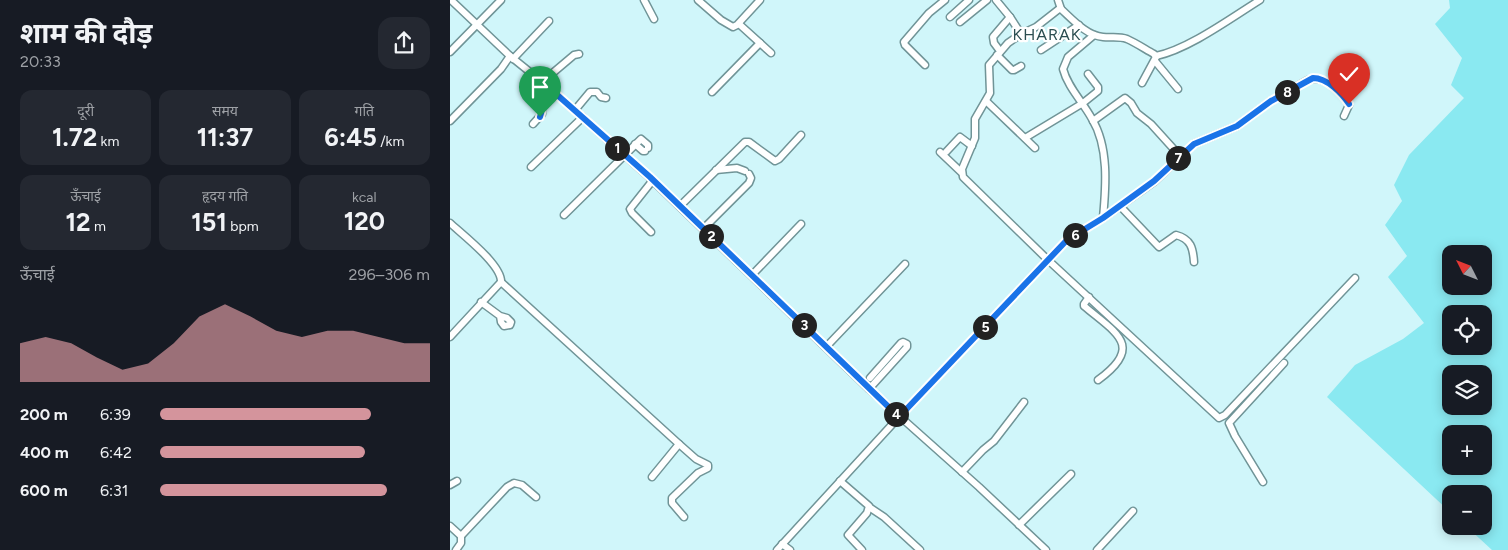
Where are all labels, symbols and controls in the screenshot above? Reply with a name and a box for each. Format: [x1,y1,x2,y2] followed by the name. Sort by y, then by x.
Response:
[20,16,152,50] text: शाम की दौड़
[378,17,430,69] button: share
[1012,25,1082,44] district label: KHARAK
[20,52,61,71] text: 20:33
[1328,53,1370,104] pin
[1335,60,1363,88] icon: check
[519,66,561,117] pin
[526,73,554,101] icon: arrive
[1274,80,1300,104] pin: 8
[1283,84,1292,101] text: 8
[77,103,94,120] text: दूरी
[212,103,238,120] text: समय
[355,103,374,120] text: गति
[52,122,97,152] text: 1.72
[197,122,253,152] text: 11:37
[324,122,377,152] text: 6:45
[97,133,119,150] text: km
[377,133,404,150] text: /km
[604,136,630,160] pin: 1
[615,140,620,157] text: 1
[1166,146,1190,170] pin: 7
[1175,150,1182,167] text: 7
[70,188,101,205] text: ऊँचाई
[202,188,248,205] text: हृदय गति
[352,189,377,206] text: kcal
[344,206,385,236] text: 120
[65,207,90,237] text: 12
[191,207,227,237] text: 151
[90,218,106,235] text: m
[227,218,259,235] text: bpm
[1062,222,1088,248] pin: 6
[698,224,724,248] pin: 2
[1071,227,1080,244] text: 6
[707,228,716,245] text: 2
[1442,245,1492,295] north arrow
[1442,245,1492,535] map controls
[20,265,55,284] text: ऊँचाई
[349,265,430,284] text: 296–306 m
[1442,305,1492,355] button: locate
[792,312,816,338] pin: 3
[972,314,998,340] pin: 5
[801,317,808,334] text: 3
[981,319,990,336] text: 5
[1442,365,1492,415] button: layers
[884,402,908,426] pin: 4
[20,405,68,424] text: 200 m
[100,405,131,424] text: 6:39
[892,406,901,423] text: 4
[1442,425,1492,475] button: +
[20,443,69,462] text: 400 m
[100,443,132,462] text: 6:42
[20,481,68,500] text: 600 m
[100,481,128,500] text: 6:31
[1442,485,1492,535] button: −

